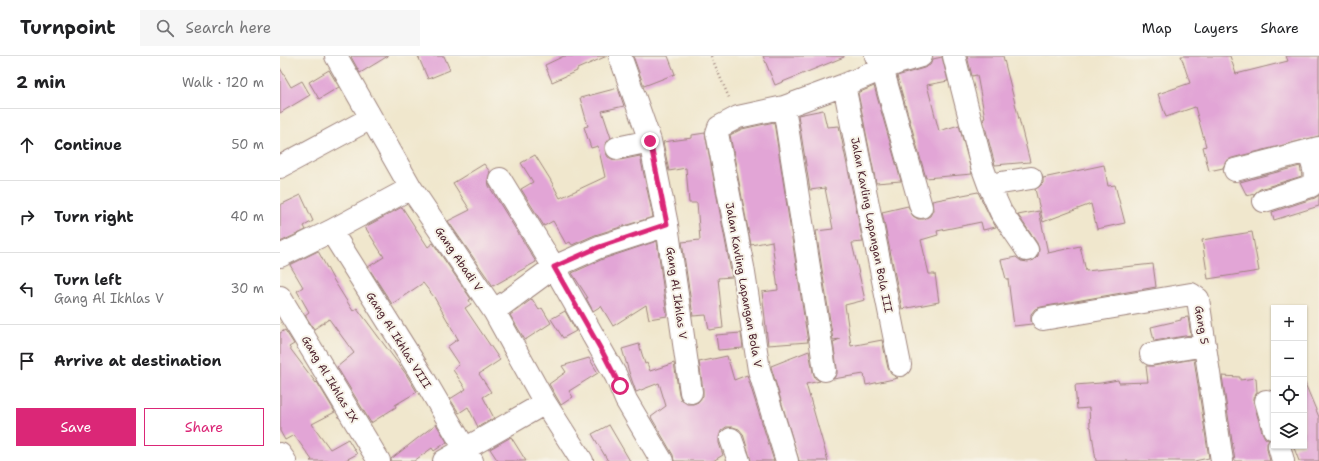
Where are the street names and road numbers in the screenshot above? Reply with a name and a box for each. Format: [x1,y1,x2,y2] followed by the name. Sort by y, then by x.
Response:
[847,136,896,314] street label: Jalan Kavling Lapangan Bola III
[722,201,766,369] street label: Jalan Kavling Lapangan Bola V
[431,224,486,295] street label: Gang Abadi V
[663,246,690,341] street label: Gang Al Ikhlas V
[363,289,434,391] street label: Gang Al Ikhlas VIII
[1191,305,1212,346] street label: Gang 5
[298,333,361,425] street label: Gang Al Ikhlas IX

